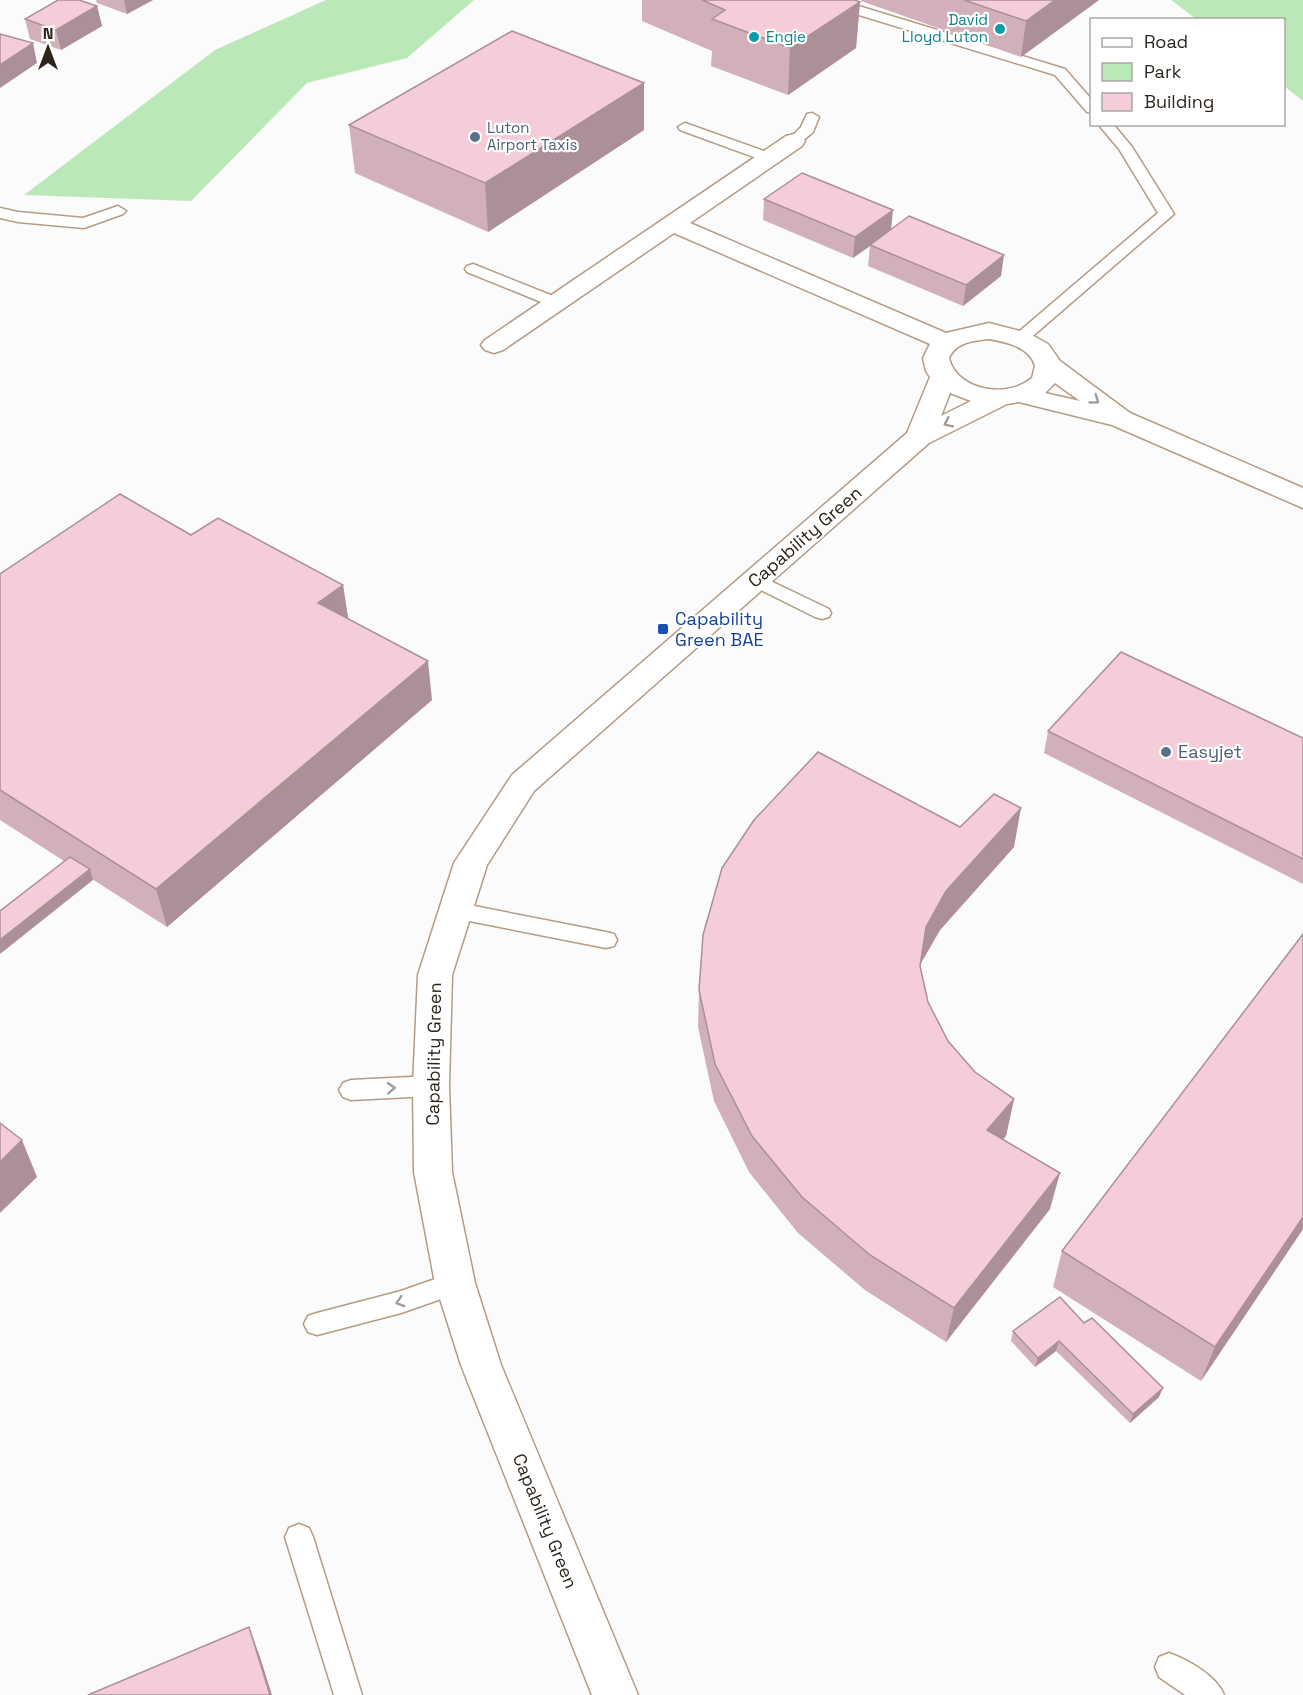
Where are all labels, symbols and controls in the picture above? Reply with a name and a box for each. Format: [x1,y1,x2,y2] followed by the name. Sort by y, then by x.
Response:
[902,10,988,46] place label: David Lloyd Luton
[18,18,78,78] north arrow
[1090,18,1285,126] legend
[993,22,1007,36] marker: David Lloyd Luton
[43,23,53,44] text: N
[766,27,806,46] place label: Engie
[747,30,761,44] marker: Engie
[1144,30,1188,53] text: Road
[1144,60,1182,83] text: Park
[1144,90,1214,113] text: Building
[487,118,577,154] place label: Luton Airport Taxis
[468,130,482,144] marker: Luton Airport Taxis
[1089,392,1100,403] one-way arrow
[943,416,954,427] one-way arrow
[743,481,866,592] street label: Capability Green
[675,607,764,651] place label: Capability Green BAE
[656,622,670,636] marker: Capability Green BAE
[1178,740,1242,763] place label: Easyjet
[1159,745,1173,759] marker: Easyjet
[421,982,446,1126] street label: Capability Green
[387,1081,396,1094] one-way arrow
[395,1295,406,1307] one-way arrow
[508,1450,583,1592] street label: Capability Green

